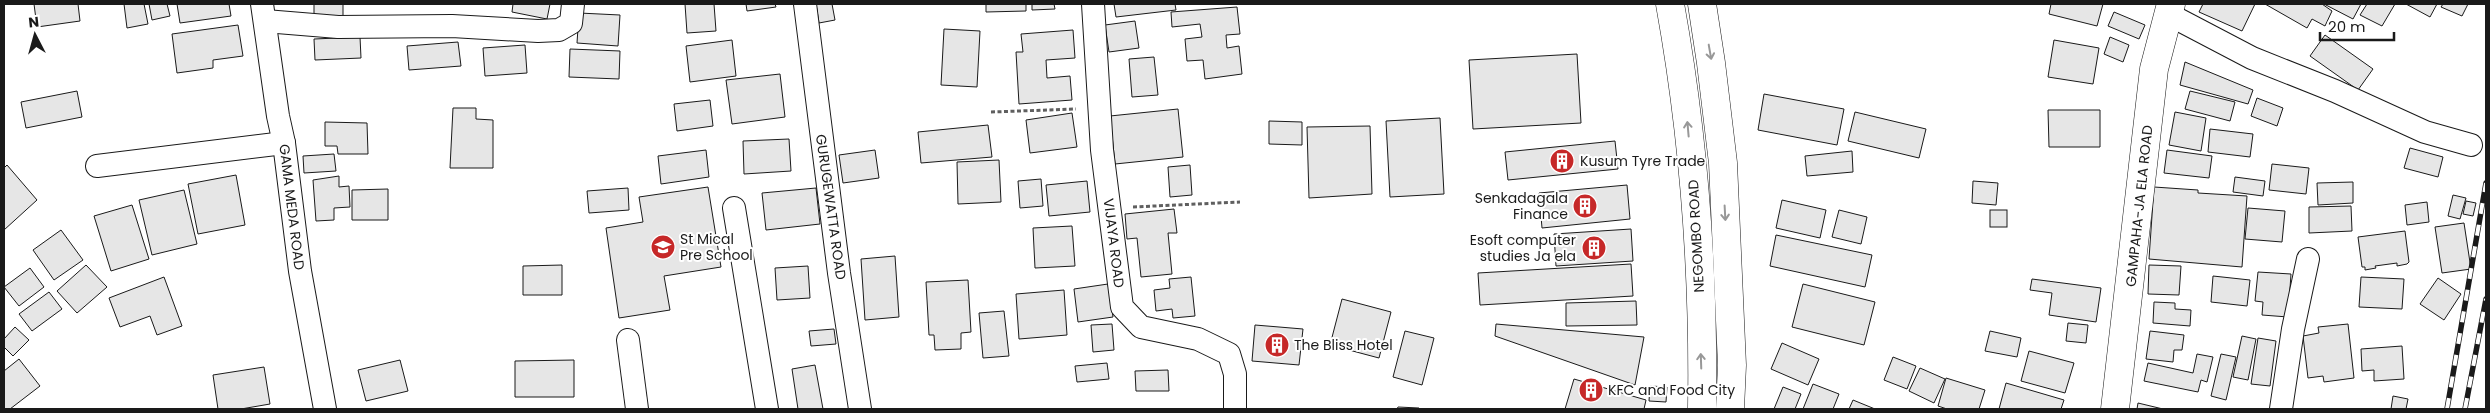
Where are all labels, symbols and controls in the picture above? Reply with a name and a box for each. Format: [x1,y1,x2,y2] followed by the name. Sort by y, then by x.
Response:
[10,10,60,60] north arrow
[2320,10,2394,42] scale bar
[27,12,40,33] text: N
[2328,16,2366,37] text: 20 m
[1705,43,1715,59] one-way arrow
[1683,121,1693,137] one-way arrow
[2121,124,2157,288] street label: GAMPAHA-JA ELA ROAD
[811,133,851,281] street label: GURUGEWATTA ROAD
[274,143,310,271] street label: GAMA MEDA ROAD
[1549,148,1575,174] building icon: Kusum Tyre Trade
[1580,151,1706,171] place label: Kusum Tyre Trade
[1683,179,1709,293] street label: NEGOMBO ROAD
[1475,188,1568,224] place label: Senkadagala Finance
[1572,193,1598,219] building icon: Senkadagala Finance
[1099,197,1129,289] street label: VIJAYA ROAD
[1721,205,1730,221] one-way arrow
[680,229,753,265] place label: St Mical Pre School
[1470,230,1576,266] place label: Esoft computer studies Ja ela
[650,234,676,260] school or university icon: St Mical Pre School
[1581,235,1607,261] building icon: Esoft computer studies Ja ela
[1264,332,1290,358] building icon: The Bliss Hotel
[1294,335,1393,355] place label: The Bliss Hotel
[1696,353,1706,369] one-way arrow
[1578,377,1604,403] building icon: KFC and Food City
[1608,380,1735,400] place label: KFC and Food City

